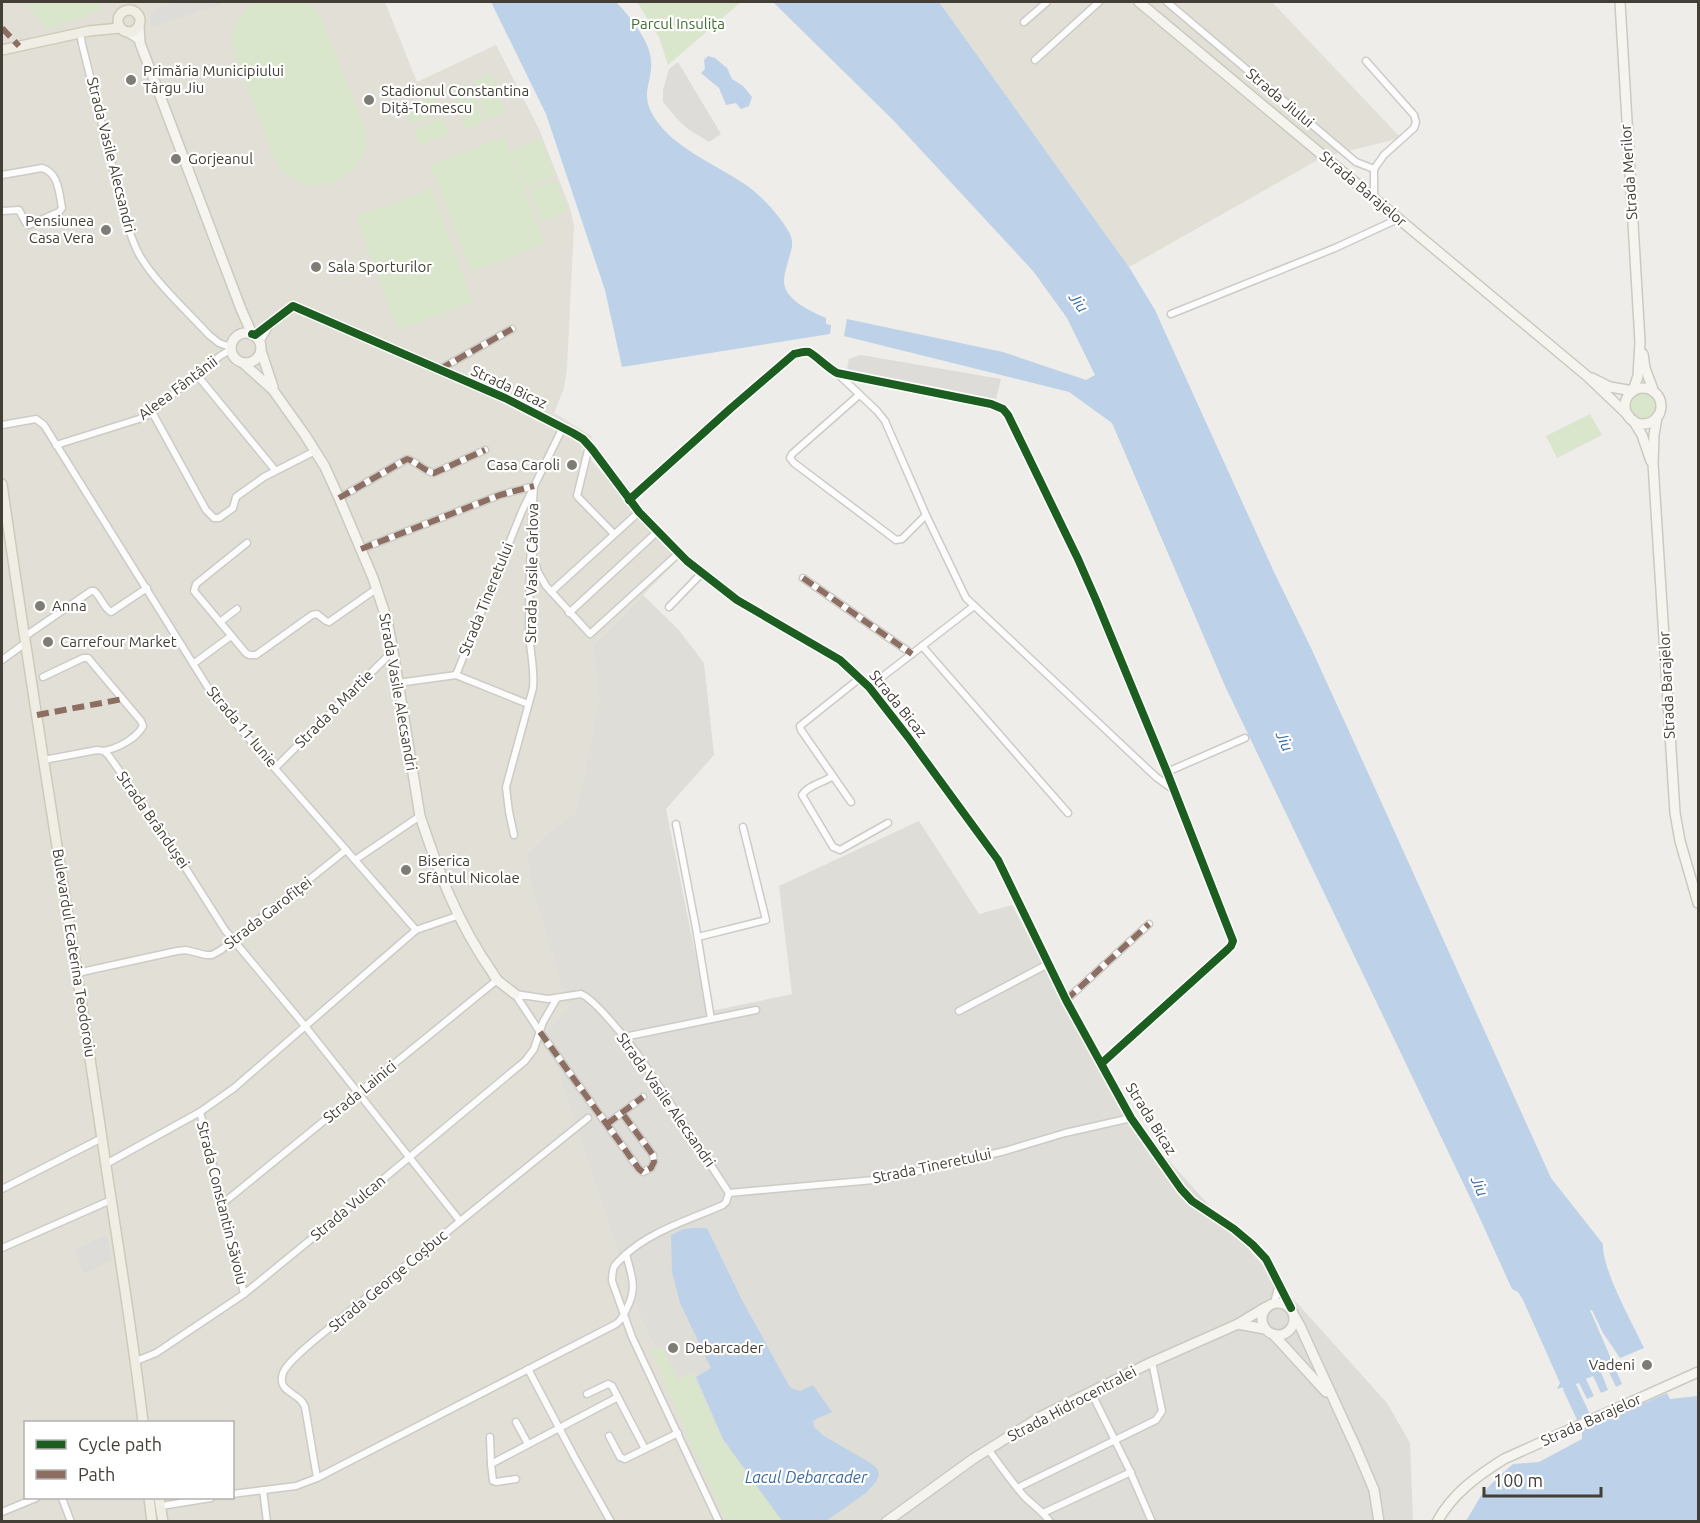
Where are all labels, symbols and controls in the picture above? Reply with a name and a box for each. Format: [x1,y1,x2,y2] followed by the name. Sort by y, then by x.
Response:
[631,15,725,32] park label: Parcul Insulița
[143,62,284,96] place label: Primăria Municipiului Târgu Jiu
[1243,64,1317,131] street label: Strada Jiului
[124,73,138,87] marker: Primăria Municipiului Târgu Jiu
[84,75,139,234] street label: Strada Vasile Alecsandri
[381,82,529,116] place label: Stadionul Constantina Diță-Tomescu
[362,93,376,107] marker: Stadionul Constantina Diță-Tomescu
[1617,123,1640,221] street label: Strada Merilor
[1316,147,1410,230] street label: Strada Barajelor
[188,150,253,167] place label: Gorjeanul
[169,152,183,166] marker: Gorjeanul
[25,212,94,246] place label: Pensiunea Casa Vera
[99,223,113,237] marker: Pensiunea Casa Vera
[328,258,432,275] place label: Sala Sporturilor
[309,260,323,274] marker: Sala Sporturilor
[1065,288,1092,316] water label: Jiu
[135,352,221,423] street label: Aleea Fântânii
[469,362,550,412] street label: Strada Bicaz
[486,456,560,473] place label: Casa Caroli
[565,458,579,472] marker: Casa Caroli
[522,503,541,643] street label: Strada Vasile Cârlova
[455,540,516,658] street label: Strada Tineretului
[52,597,87,614] place label: Anna
[33,599,47,613] marker: Anna
[376,612,421,772] street label: Strada Vasile Alecsandri
[1655,630,1678,739] street label: Strada Barajelor
[60,633,177,650] place label: Carrefour Market
[41,635,55,649] marker: Carrefour Market
[291,666,376,751] street label: Strada 8 Martie
[866,667,931,741] street label: Strada Bicaz
[204,683,281,771] street label: Strada 11 Iunie
[1272,727,1297,754] water label: Jiu
[114,768,193,871] street label: Strada Brândușei
[50,847,99,1058] street label: Bulevardul Ecaterina Teodoroiu
[418,852,520,886] place label: Biserica Sfântul Nicolae
[399,863,413,877] marker: Biserica Sfântul Nicolae
[221,873,315,952] street label: Strada Garofiței
[614,1029,719,1170] street label: Strada Vasile Alecsandri
[320,1057,400,1126] street label: Strada Lainici
[1123,1080,1180,1158] street label: Strada Bicaz
[194,1119,251,1286] street label: Strada Constantin Săvoiu
[871,1145,993,1186] street label: Strada Tineretului
[307,1172,388,1244] street label: Strada Vulcan
[1467,1172,1492,1199] water label: Jiu
[325,1226,450,1335] street label: Strada George Coșbuc
[685,1339,764,1356] place label: Debarcader
[666,1341,680,1355] marker: Debarcader
[1589,1356,1635,1373] place label: Vadeni
[1640,1358,1654,1372] marker: Vadeni
[1005,1362,1139,1445] street label: Strada Hidrocentralei
[1538,1390,1644,1449] street label: Strada Barajelor
[24,1421,234,1499] legend
[78,1434,162,1454] text: Cycle path
[1484,1460,1601,1498] scale bar
[78,1464,115,1484] text: Path
[745,1468,868,1486] water label: Lacul Debarcader
[1493,1470,1543,1490] text: 100 m

